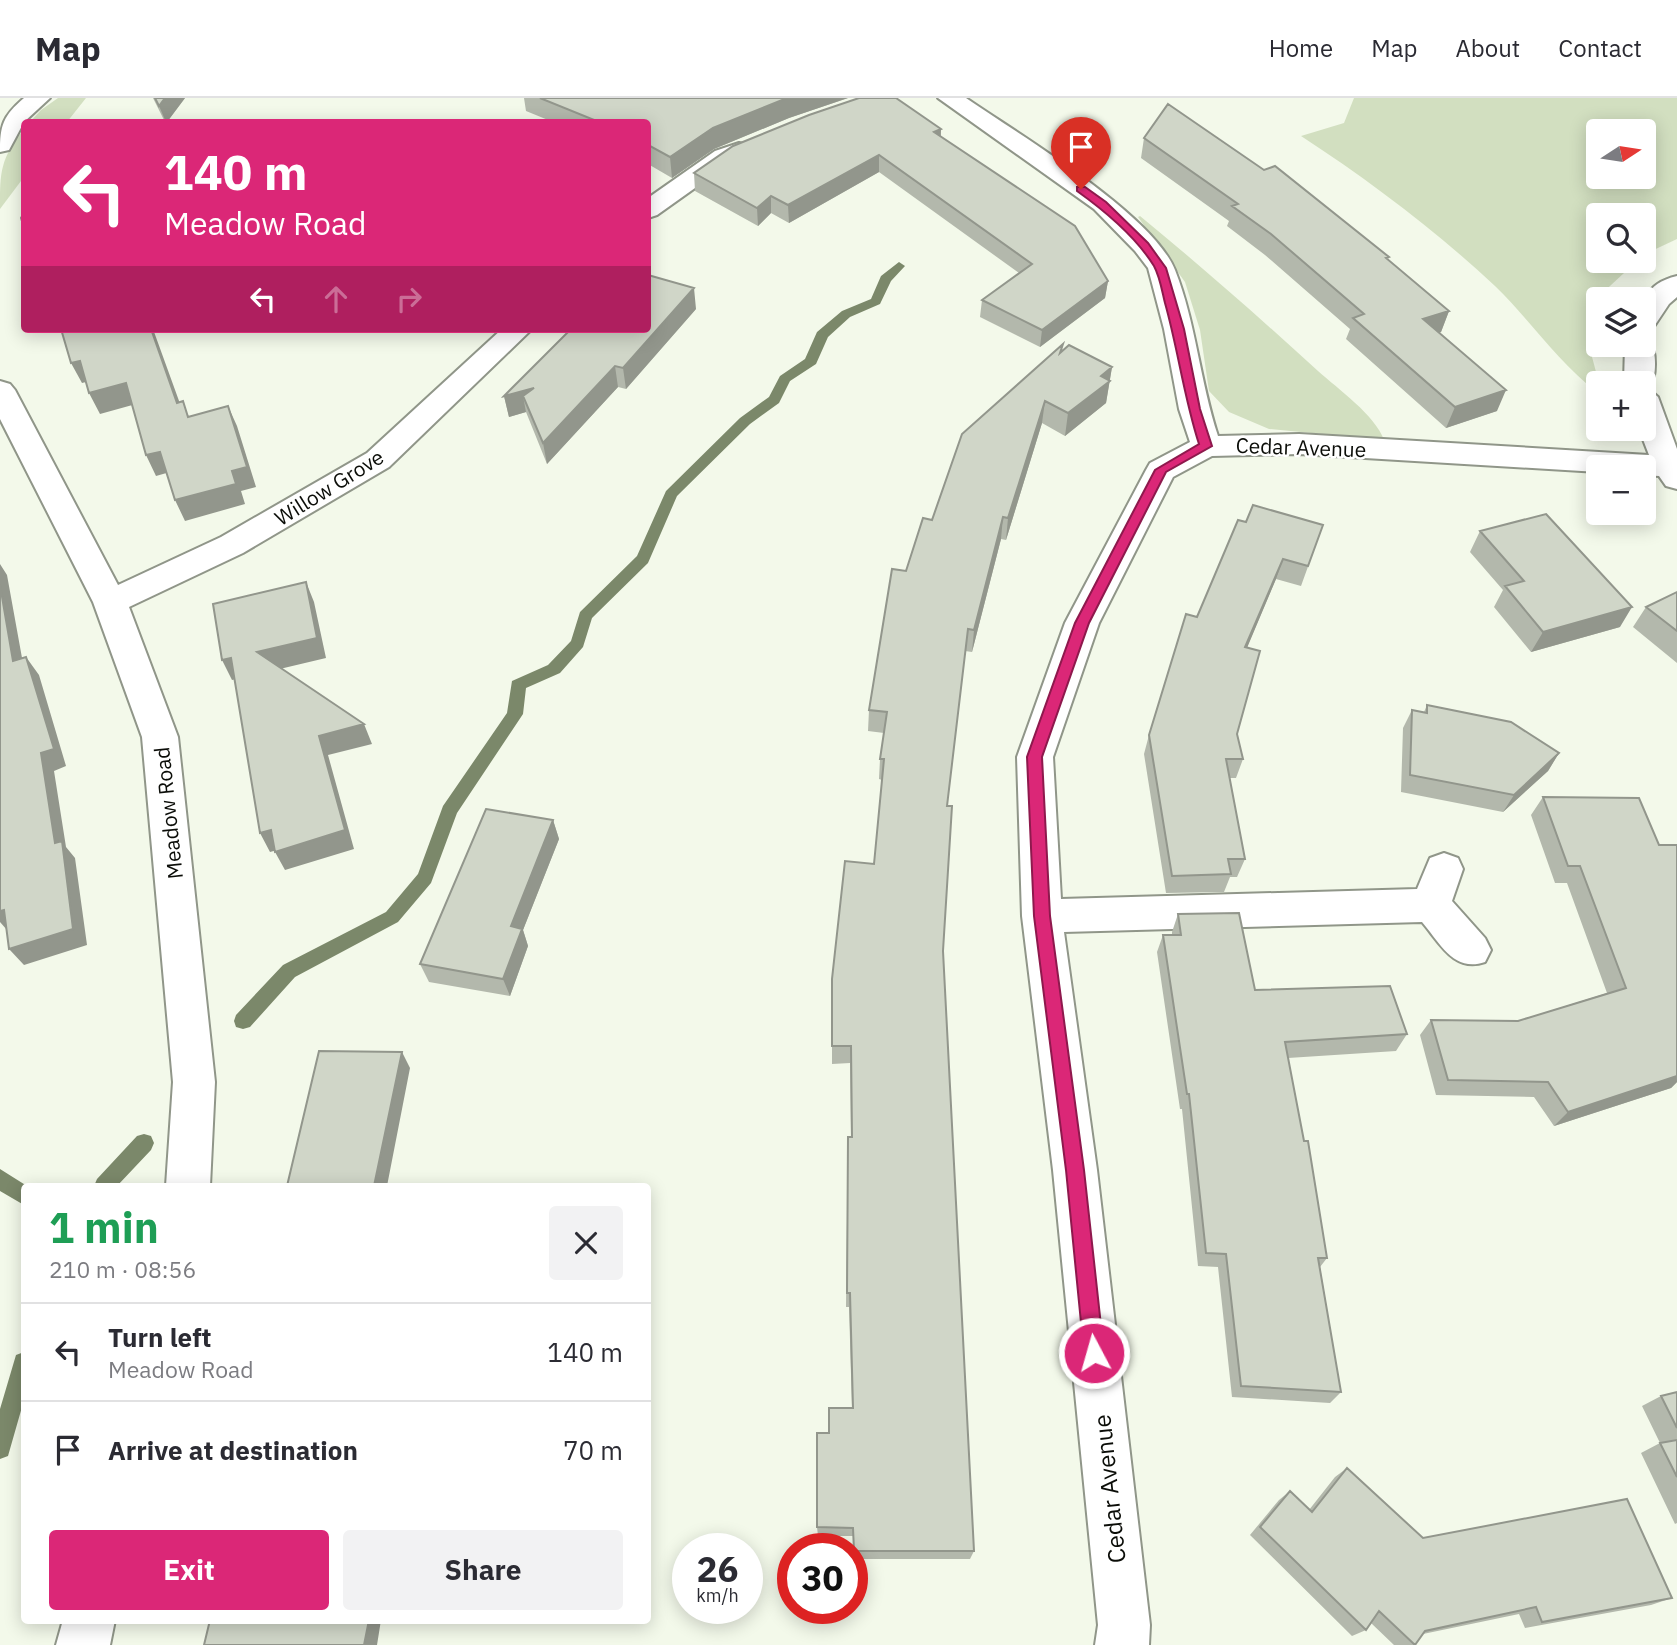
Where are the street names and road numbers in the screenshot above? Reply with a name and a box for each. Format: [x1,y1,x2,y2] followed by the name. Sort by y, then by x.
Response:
[1235,431,1367,463] street label: Cedar Avenue
[269,442,389,532] street label: Willow Grove
[147,745,189,881] street label: Meadow Road
[1085,1413,1133,1565] street label: Cedar Avenue

